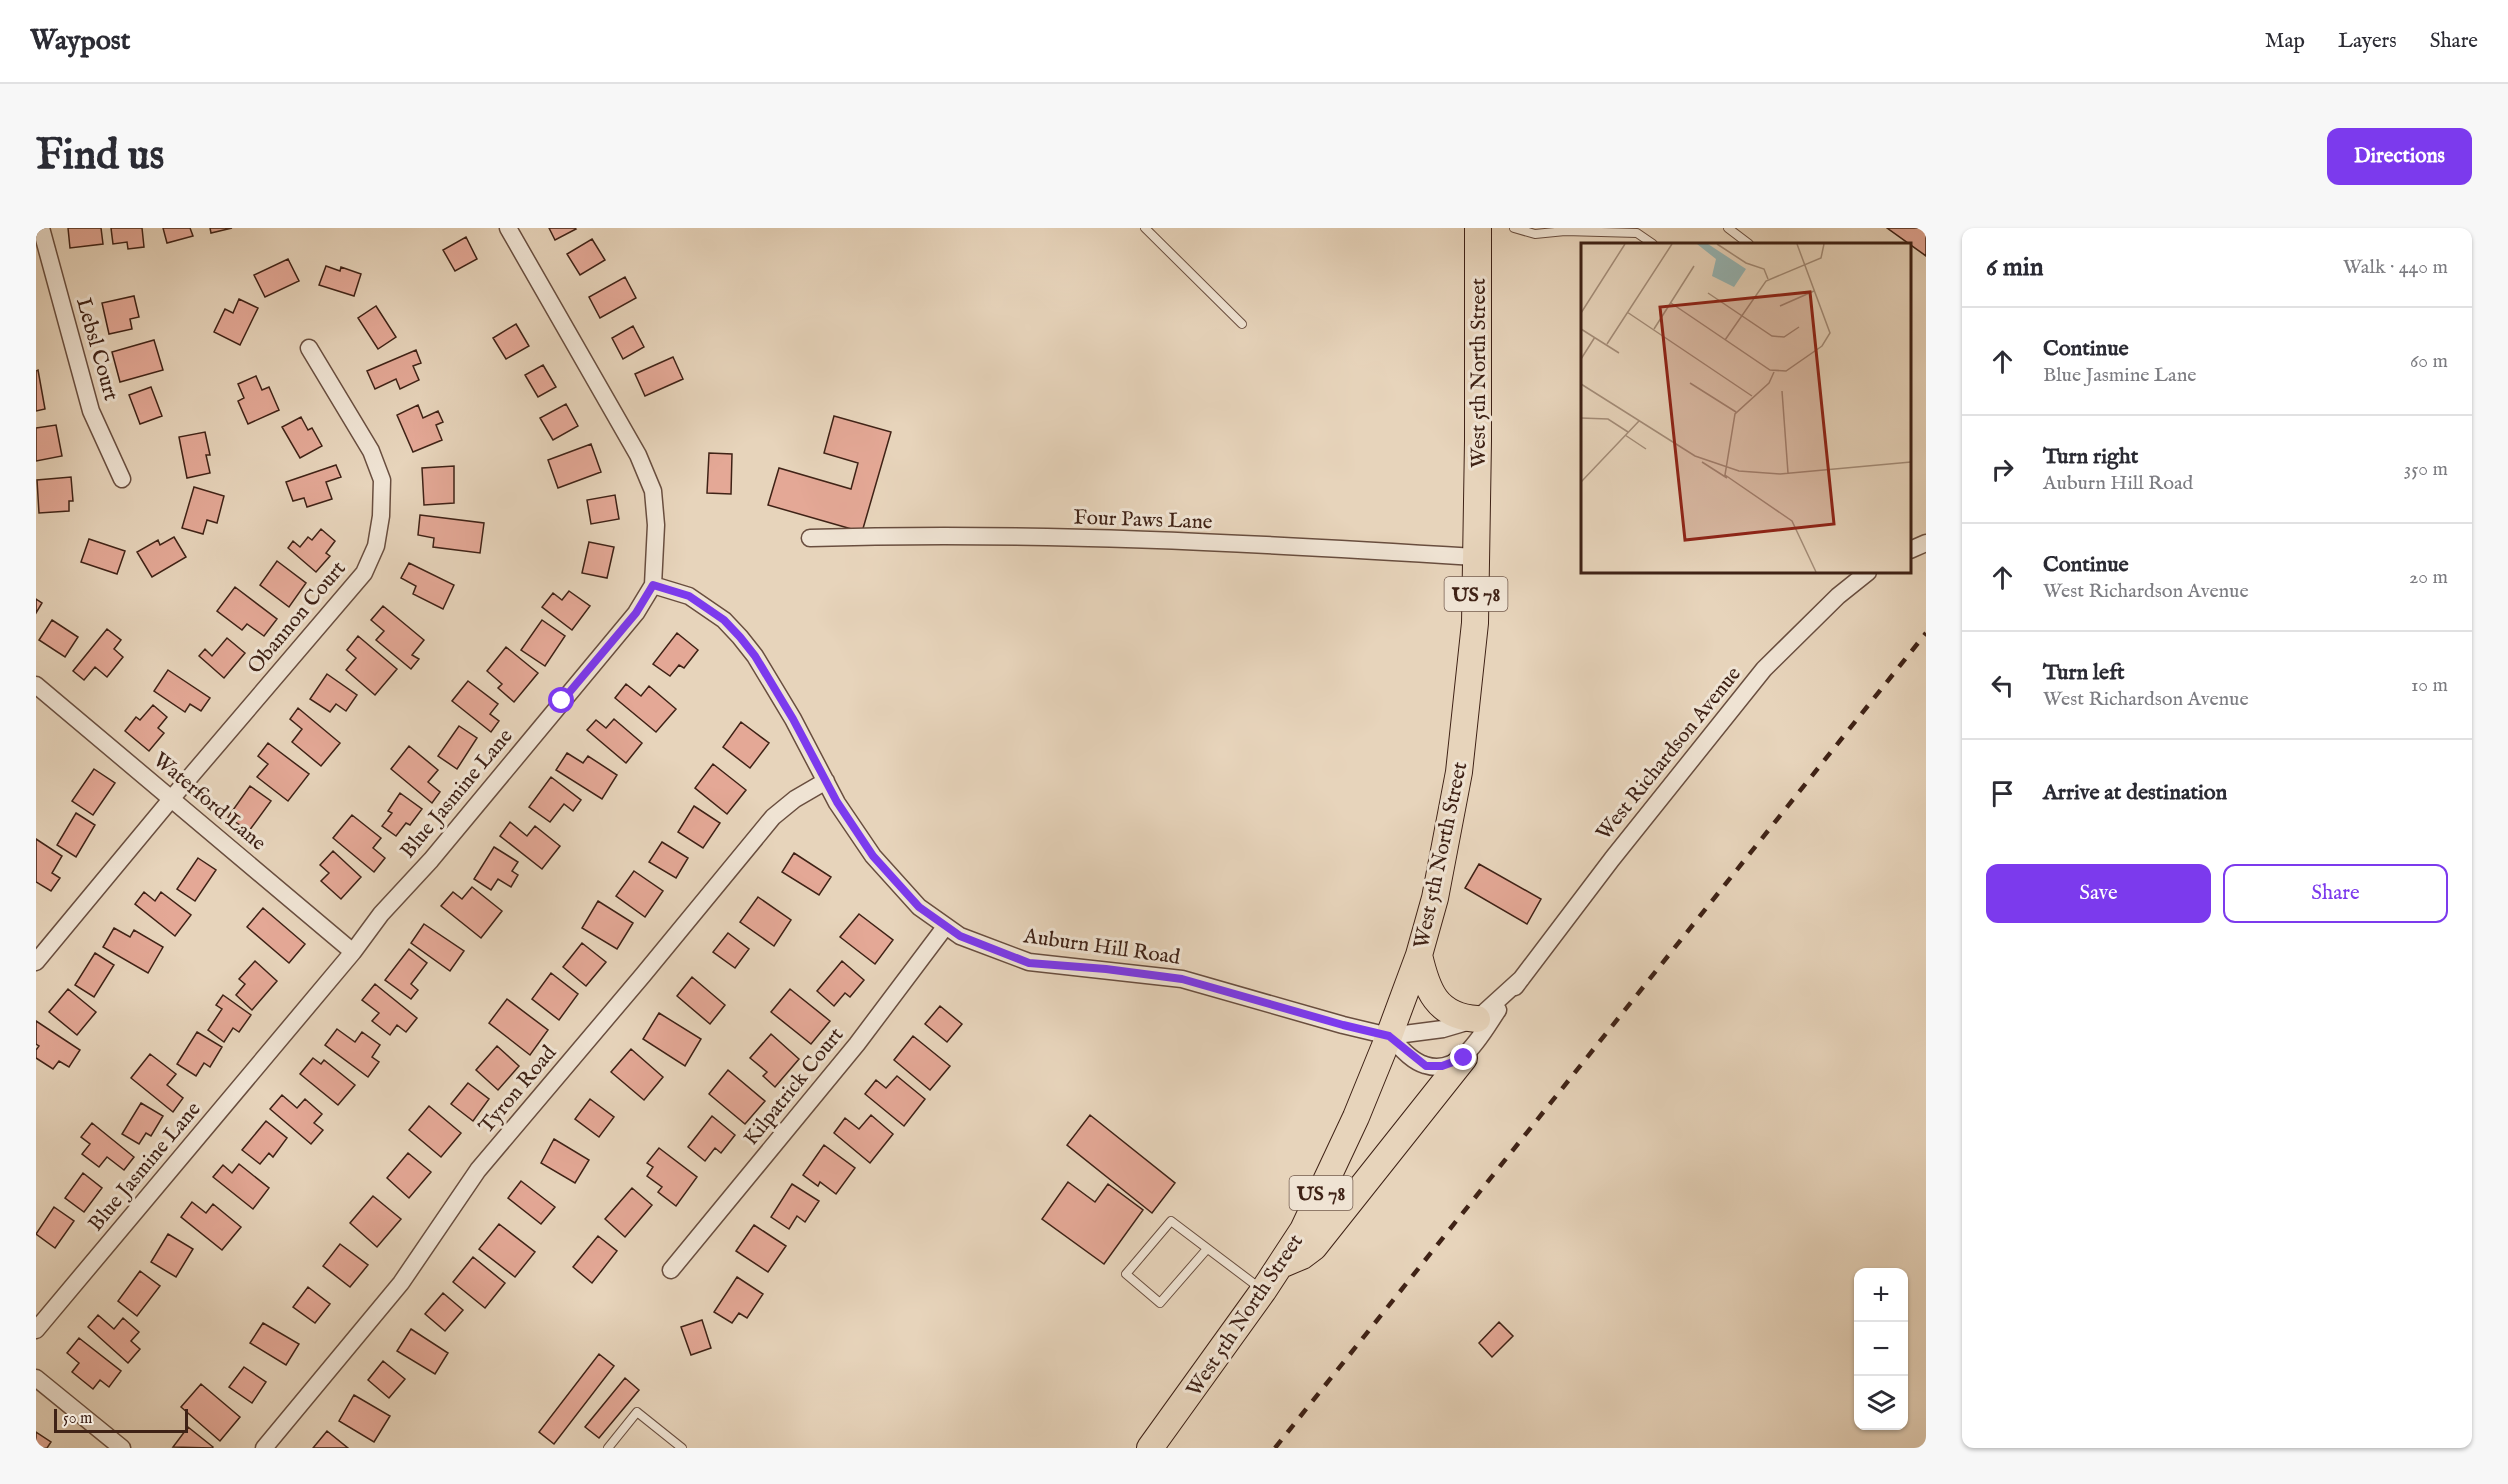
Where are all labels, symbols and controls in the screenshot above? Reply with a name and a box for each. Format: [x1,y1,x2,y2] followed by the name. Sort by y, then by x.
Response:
[30,24,130,59] text: Waypost
[2265,28,2305,55] text: Map
[2338,28,2397,55] text: Layers
[2430,28,2478,55] text: Share
[2327,128,2472,185] button: Directions
[36,130,164,183] text: Find us
[1581,243,1911,573] inset map
[1986,251,2044,284] text: 6 min
[2343,255,2448,280] text: Walk · 440 m
[1466,278,1493,468] street label: West 5th North Street
[69,295,124,404] street label: Lebsl Court
[2043,335,2129,363] text: Continue
[1986,345,2019,378] icon: ahead
[2410,349,2448,374] text: 60 m
[2043,363,2197,388] text: Blue Jasmine Lane
[2043,443,2138,471] text: Turn right
[1986,453,2019,486] icon: right
[2404,457,2448,482] text: 350 m
[2043,471,2193,496] text: Auburn Hill Road
[1073,505,1213,536] street label: Four Paws Lane
[2043,551,2129,579] text: Continue
[242,556,352,680] street label: Obannon Court
[1986,561,2019,594] icon: ahead
[2409,565,2448,590] text: 20 m
[1444,577,1508,611] road number: US 78
[2043,579,2249,604] text: West Richardson Avenue
[2043,659,2125,687] text: Turn left
[1591,661,1748,846] street label: West Richardson Avenue
[1986,669,2019,702] icon: left
[2411,673,2448,698] text: 10 m
[548,687,574,713] route start
[2043,687,2249,712] text: West Richardson Avenue
[395,723,520,864] street label: Blue Jasmine Lane
[147,747,271,858] street label: Waterford Lane
[1409,760,1474,951] street label: West 5th North Street
[1986,777,2019,810] icon: arrive
[2043,779,2227,807] text: Arrive at destination
[1986,864,2211,923] button: Save
[2223,864,2448,923] button: Share
[1021,923,1183,972] street label: Auburn Hill Road
[738,1022,850,1152] street label: Kilpatrick Court
[473,1040,563,1140] street label: Tyron Road
[1450,1044,1476,1070] route end
[83,1096,208,1237] street label: Blue Jasmine Lane
[1290,1176,1352,1210] road number: US 78
[1181,1230,1310,1402] street label: West 5th North Street
[1854,1268,1908,1430] map controls
[1854,1268,1908,1322] button: +
[1854,1322,1908,1376] button: −
[1854,1376,1908,1430] button: layers
[54,1406,188,1434] scale bar
[63,1409,92,1429] text: 50 m

